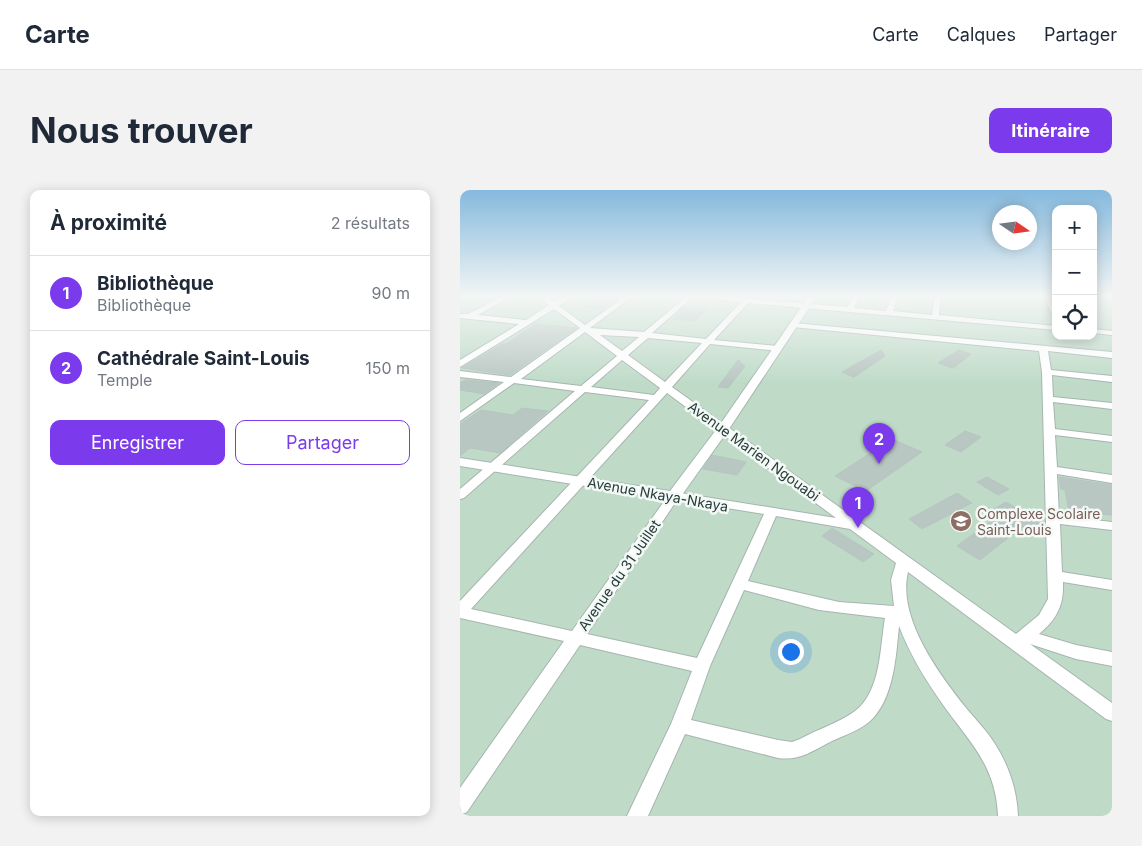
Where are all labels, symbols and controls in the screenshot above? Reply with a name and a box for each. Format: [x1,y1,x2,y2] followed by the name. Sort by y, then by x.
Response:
[25,20,90,49] text: Carte
[872,24,919,45] text: Carte
[947,24,1016,45] text: Calques
[1044,24,1117,45] text: Partager
[989,108,1112,153] button: Itinéraire
[30,109,253,151] text: Nous trouver
[992,205,1037,250] north arrow
[1052,205,1097,340] map controls
[1052,205,1097,250] button: +
[50,210,167,235] text: À proximité
[331,213,410,233] text: 2 résultats
[1052,250,1097,295] button: −
[97,272,214,295] text: Bibliothèque
[63,283,69,303] text: 1
[371,283,410,303] text: 90 m
[97,295,191,315] text: Bibliothèque
[1052,295,1097,340] button: locate
[97,347,310,370] text: Cathédrale Saint-Louis
[61,358,71,378] text: 2
[365,358,410,378] text: 150 m
[97,370,152,390] text: Temple
[685,398,823,504] street label: Avenue Marien Ngouabi
[50,420,225,465] button: Enregistrer
[235,420,410,465] button: Partager
[863,423,895,464] pin: 2
[586,473,730,515] street label: Avenue Nkaya-Nkaya
[842,487,874,528] pin: 1
[977,505,1100,538] place label: Complexe Scolaire Saint-Louis
[949,509,973,533] school or university icon: Complexe Scolaire Saint-Louis
[574,516,664,634] street label: Avenue du 31 Juillet
[778,639,804,665] your location

